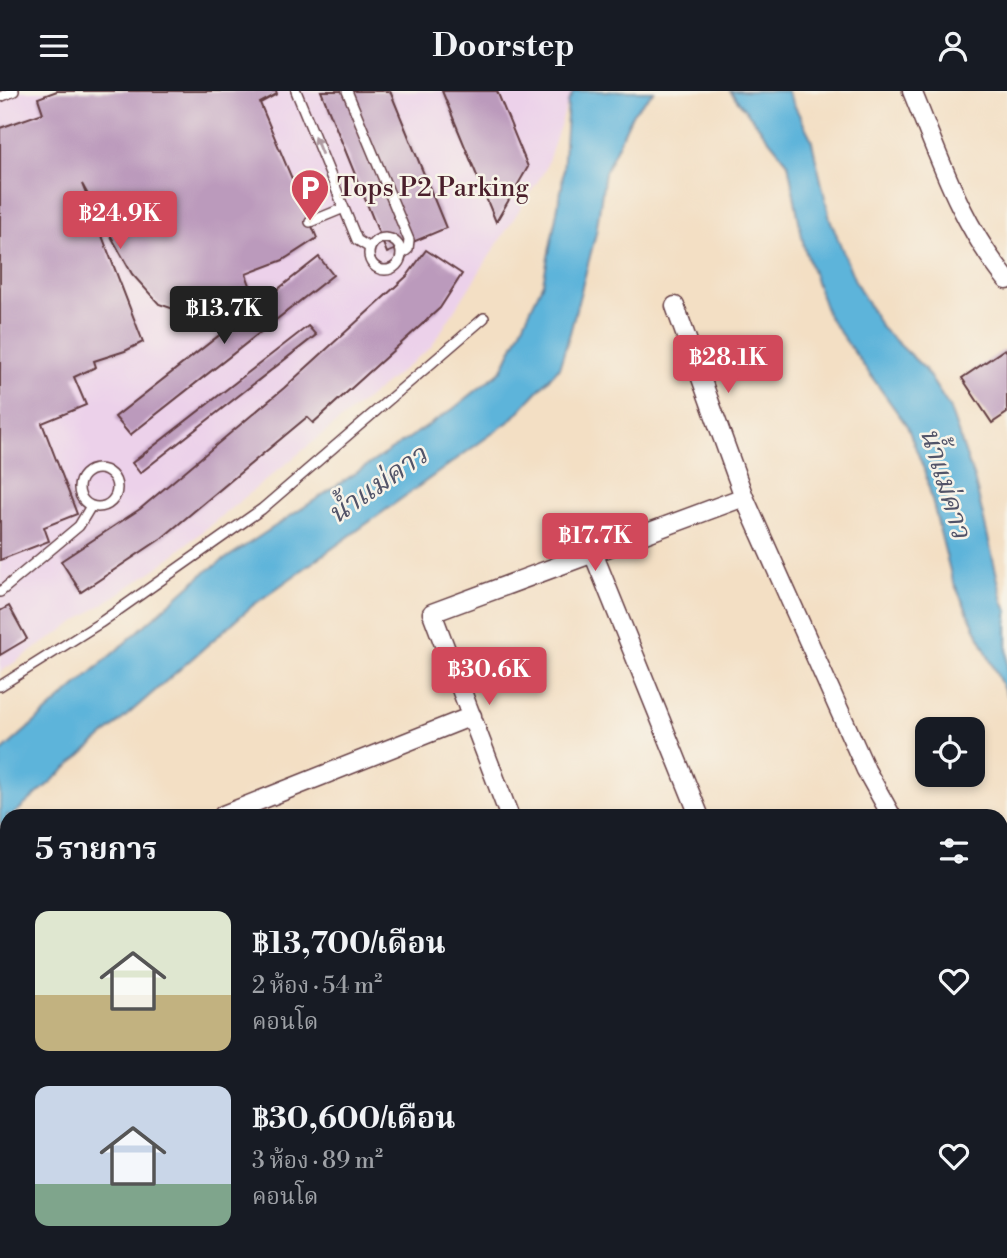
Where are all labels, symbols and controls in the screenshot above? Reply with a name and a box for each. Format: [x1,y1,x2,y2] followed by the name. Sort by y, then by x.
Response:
[432,26,575,66] text: Doorstep
[35,27,73,65] icon: menu
[934,27,972,65] icon: person
[313,135,324,156] one-way arrow
[289,167,331,222] parking icon: Tops P2 Parking
[337,172,529,204] place label: Tops P2 Parking
[63,191,177,251] pin: ฿24.9K
[79,200,161,228] text: ฿24.9K
[167,287,281,346] pin: ฿13.7K
[186,295,262,323] text: ฿13.7K
[671,335,785,395] pin: ฿28.1K
[689,344,767,372] text: ฿28.1K
[912,422,983,544] water label: น้ำแม่คาว
[319,434,436,532] water label: น้ำแม่คาว
[538,513,652,573] pin: ฿17.7K
[558,522,632,550] text: ฿17.7K
[432,647,546,707] pin: ฿30.6K
[448,656,530,684] text: ฿30.6K
[915,717,985,787] map controls
[915,717,985,787] button: locate
[35,831,157,869] text: 5 รายการ
[935,832,973,870] icon: filters
[252,925,446,963] text: ฿13,700/เดือน
[91,939,175,1023] icon: home
[935,962,973,1000] icon: heart
[252,972,382,1000] text: 2 ห้อง · 54 m²
[252,1008,319,1036] text: คอนโด
[252,1100,455,1138] text: ฿30,600/เดือน
[91,1114,175,1198] icon: home
[935,1137,973,1175] icon: heart
[252,1147,383,1175] text: 3 ห้อง · 89 m²
[252,1183,319,1211] text: คอนโด

